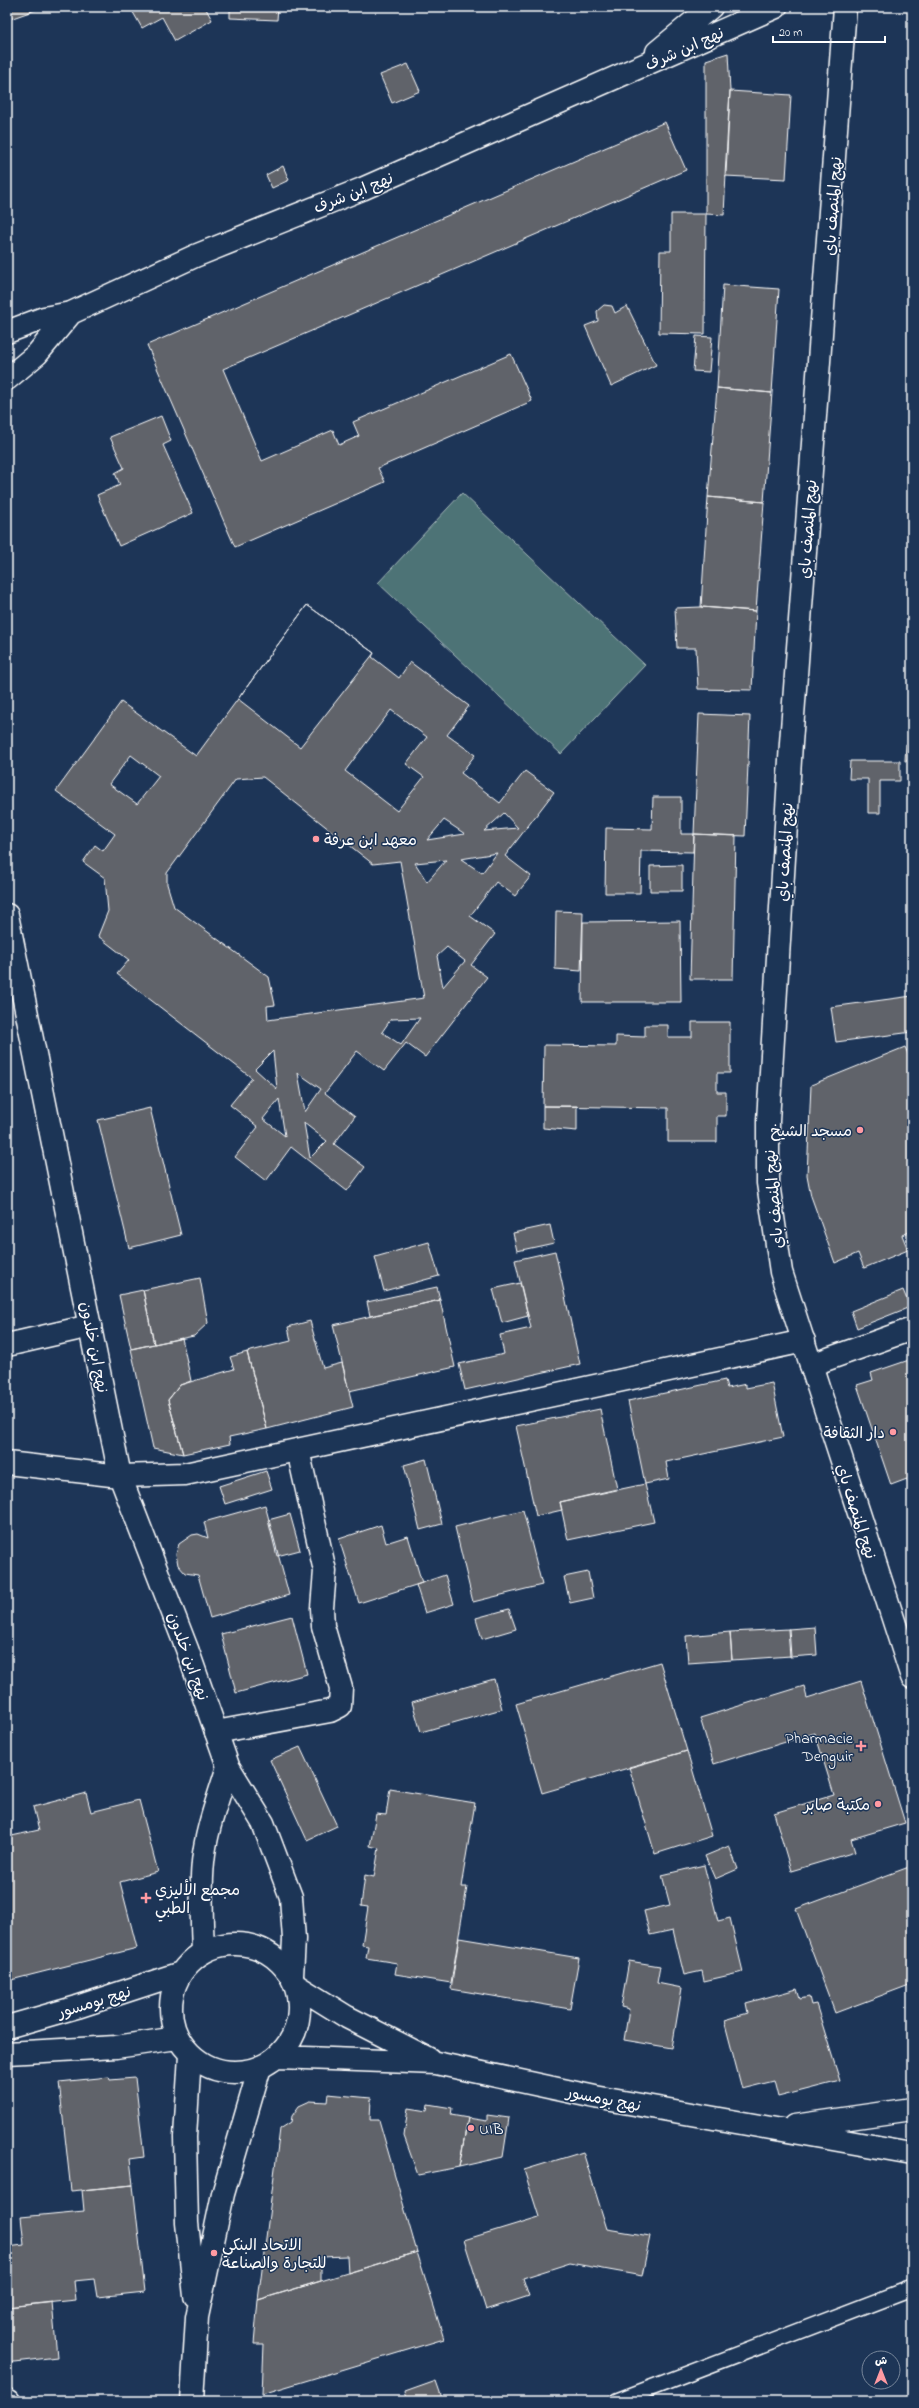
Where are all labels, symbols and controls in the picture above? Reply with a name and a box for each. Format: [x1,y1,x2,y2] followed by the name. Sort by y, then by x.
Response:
[773,18,885,44] scale bar
[641,22,728,78] street label: نهج ابن شرف
[779,24,802,42] text: 20 m
[819,156,849,256] street label: نهج المنصف باي
[310,167,397,221] street label: نهج ابن شرف
[794,479,824,579] street label: نهج المنصف باي
[771,802,801,902] street label: نهج المنصف باي
[324,829,417,853] place label: معهد ابن عرفة
[311,834,321,844] marker: معهد ابن عرفة
[771,1120,852,1144] place label: مسجد الشيخ
[855,1125,865,1135] marker: مسجد الشيخ
[759,1148,791,1249] street label: نهج المنصف باي
[72,1300,114,1395] street label: نهج ابن خلدون
[824,1422,885,1446] place label: دار الثقافة
[888,1427,898,1437] marker: دار الثقافة
[828,1461,882,1563] street label: نهج المنصف باي
[160,1609,214,1704] street label: نهج ابن خلدون
[785,1727,854,1769] place label: Pharmacie Denguir
[856,1741,866,1751] marker: Pharmacie Denguir
[801,1794,870,1818] place label: مكتبة صابر
[873,1799,883,1809] marker: مكتبة صابر
[155,1879,240,1922] place label: مجمع الأليزي الطبي
[140,1892,152,1904] marker: مجمع الأليزي الطبي
[53,1980,134,2026] street label: نهج بومسور
[562,2081,643,2119] street label: نهج بومسور
[479,2118,504,2142] place label: UIB
[466,2123,476,2133] marker: UIB
[222,2234,326,2276] place label: الاتحاد البنكي للتجارة والصناعة
[209,2248,219,2258] marker: الاتحاد البنكي للتجارة والصناعة
[861,2350,901,2390] north arrow
[875,2353,887,2369] text: ش

